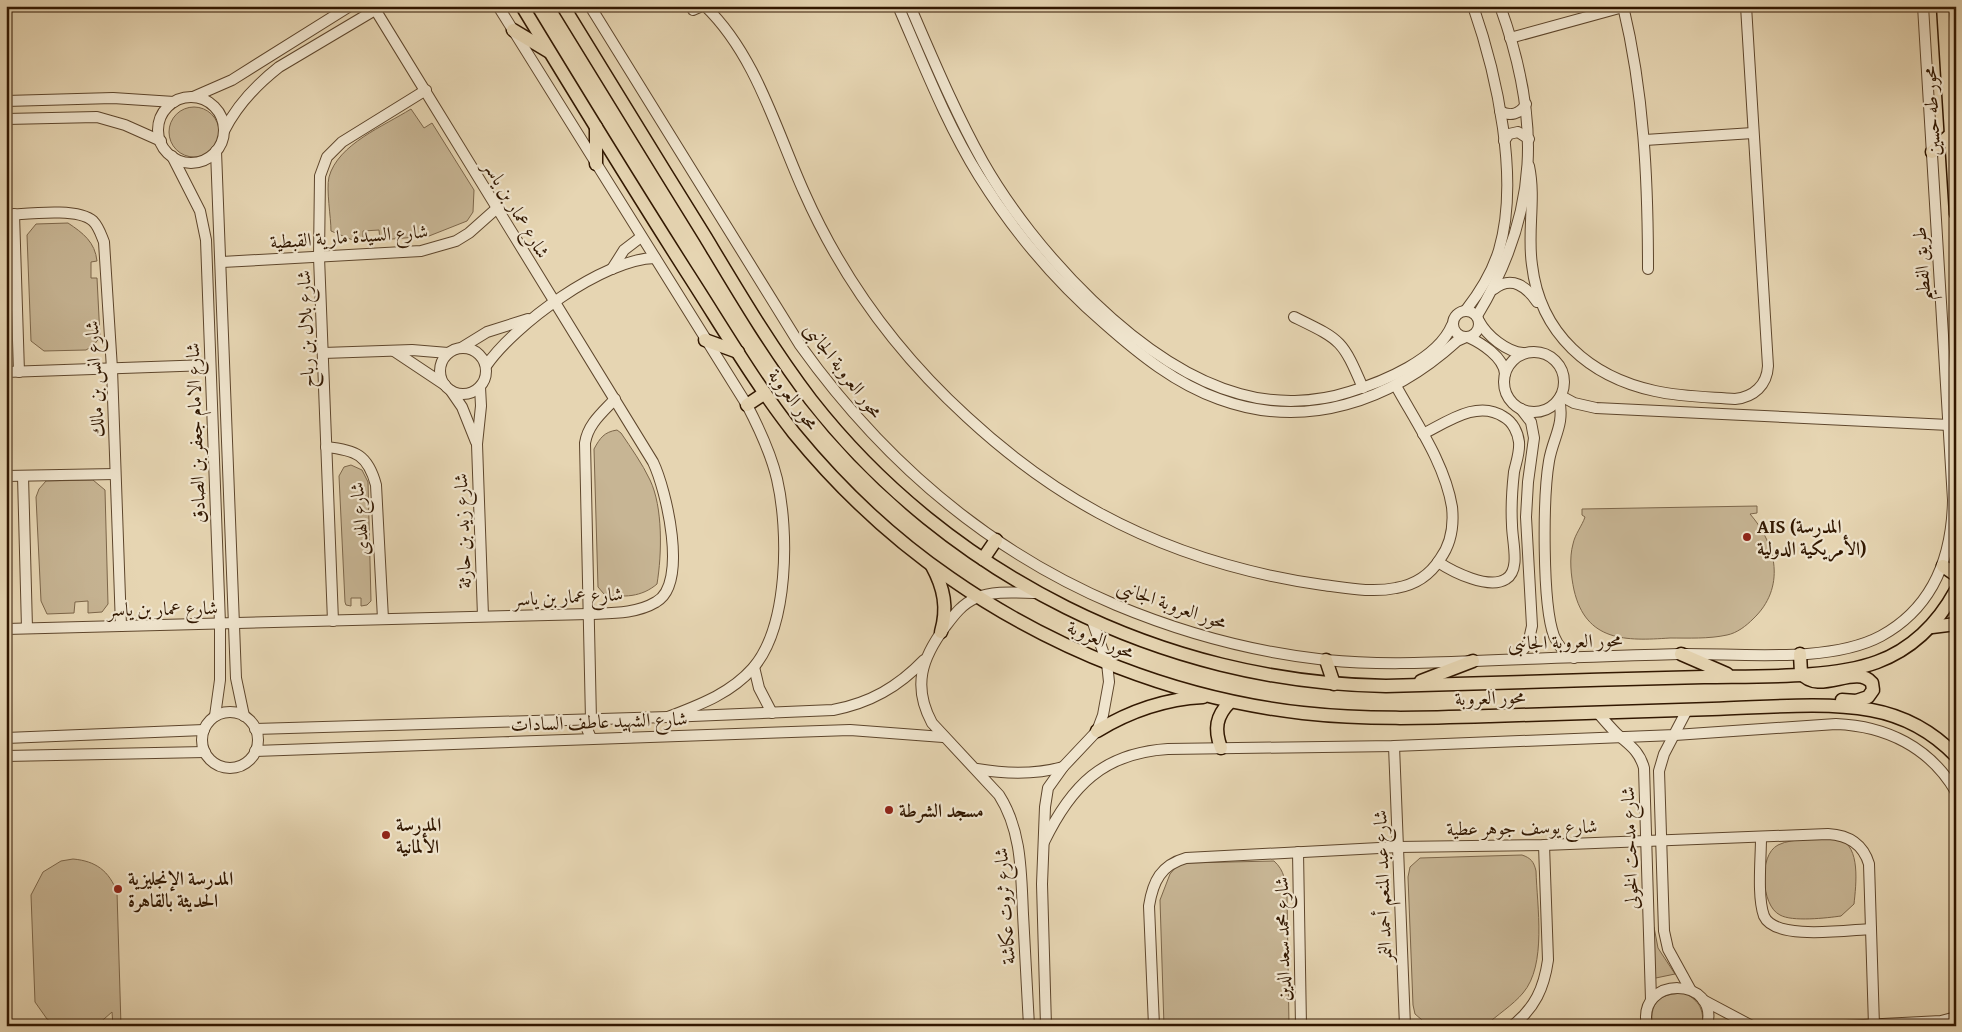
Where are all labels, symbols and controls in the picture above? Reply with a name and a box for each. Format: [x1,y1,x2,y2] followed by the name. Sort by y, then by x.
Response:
[1915,65,1947,156] street label: محور طه حسين
[474,153,557,264] street label: شارع عمار بن ياسر
[269,217,429,257] street label: شارع السيدة مارية القبطية
[1904,225,1944,302] street label: طريق الفطيم
[289,270,325,388] street label: شارع بلال بن رباح
[798,316,891,424] street label: محور العروبة الجانبى
[77,320,113,438] street label: شارع انس بن مالك
[178,342,215,524] street label: شارع الامام جعفر بن الصادق
[762,362,827,436] street label: محور العروبة
[446,473,480,589] street label: شارع زيد بن حارثة
[342,481,378,557] street label: شارع الهدى
[1757,512,1867,562] place label: AIS (المدرسة الأمريكية الدولية)
[1741,531,1753,543] marker: AIS (المدرسة الأمريكية الدولية)
[1113,572,1231,636] street label: محور العروبة الجانبى
[510,579,624,615] street label: شارع عمار بن ياسر
[106,593,218,625] street label: شارع عمار بن ياسر
[1063,612,1139,666] street label: محور العروبة
[1507,625,1623,657] street label: محور العروبة الجانبى
[1454,682,1526,712] street label: محور العروبة
[510,704,688,740] street label: شارع الشهيد عاطف السادات
[1613,786,1647,910] street label: شارع مدحت الخولى
[899,796,984,824] place label: مسجد الشرطة
[883,804,895,816] marker: مسجد الشرطة
[1365,809,1404,965] street label: شارع عبد المنعم أحمد النمر
[396,810,441,860] place label: المدرسة الألمانية
[1446,812,1598,844] street label: شارع يوسف جوهر عطية
[380,829,392,841] marker: المدرسة الألمانية
[986,846,1024,965] street label: شارع ثروت عكاشة
[128,864,233,914] place label: المدرسة الإنجليزية الحديثة بالقاهرة
[1267,876,1299,1002] street label: شارع محمد سعد الدين
[112,883,124,895] marker: المدرسة الإنجليزية الحديثة بالقاهرة

